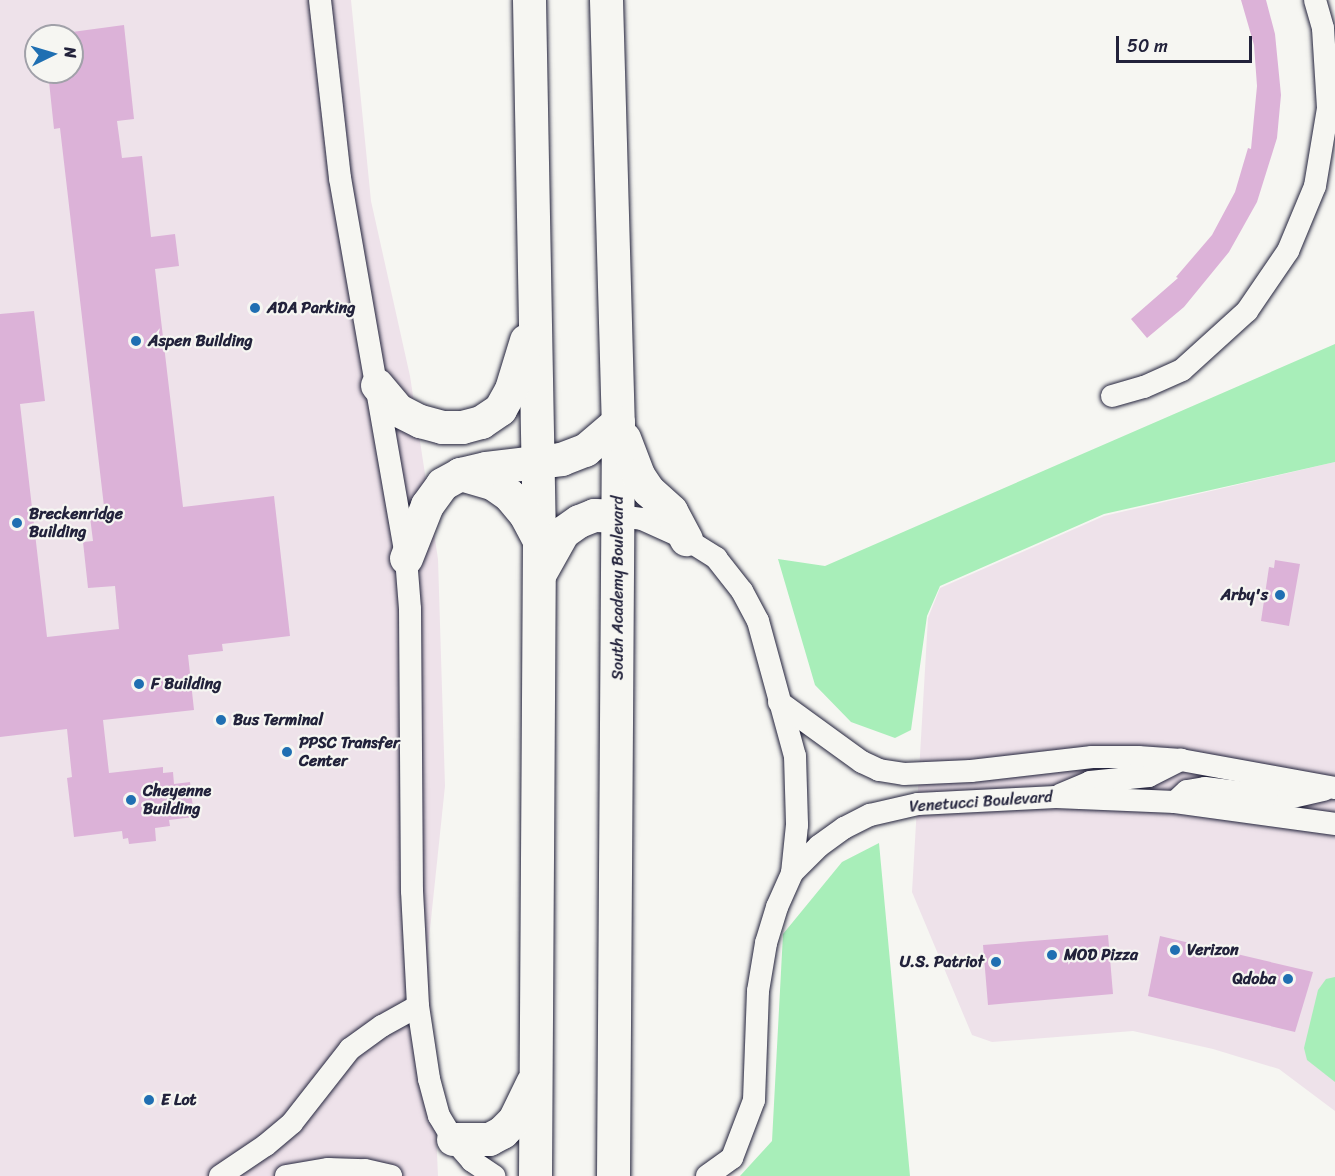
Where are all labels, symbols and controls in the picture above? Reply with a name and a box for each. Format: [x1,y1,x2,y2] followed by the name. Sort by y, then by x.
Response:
[24,24,84,84] north arrow
[1119,24,1256,62] scale bar
[1127,30,1168,62] text: 50 m
[56,46,85,59] text: N
[267,298,356,318] place label: ADA Parking
[248,301,262,315] marker: ADA Parking
[148,331,253,351] place label: Aspen Building
[129,334,143,348] marker: Aspen Building
[608,496,628,680] street label: South Academy Boulevard
[29,504,123,542] place label: Breckenridge Building
[10,516,24,530] marker: Breckenridge Building
[1221,585,1268,605] place label: Arby's
[1273,588,1287,602] marker: Arby's
[151,674,221,694] place label: F Building
[132,677,146,691] marker: F Building
[233,710,323,730] place label: Bus Terminal
[214,713,228,727] marker: Bus Terminal
[299,733,400,771] place label: PPSC Transfer Center
[280,745,294,759] marker: PPSC Transfer Center
[143,781,211,819] place label: Cheyenne Building
[909,787,1053,817] street label: Venetucci Boulevard
[124,793,138,807] marker: Cheyenne Building
[1187,940,1239,960] place label: Verizon
[1168,943,1182,957] marker: Verizon
[1064,945,1139,965] place label: MOD Pizza
[1045,948,1059,962] marker: MOD Pizza
[899,952,984,972] place label: U.S. Patriot
[989,955,1003,969] marker: U.S. Patriot
[1232,969,1276,989] place label: Qdoba
[1281,972,1295,986] marker: Qdoba
[161,1090,197,1110] place label: E Lot
[142,1093,156,1107] marker: E Lot

